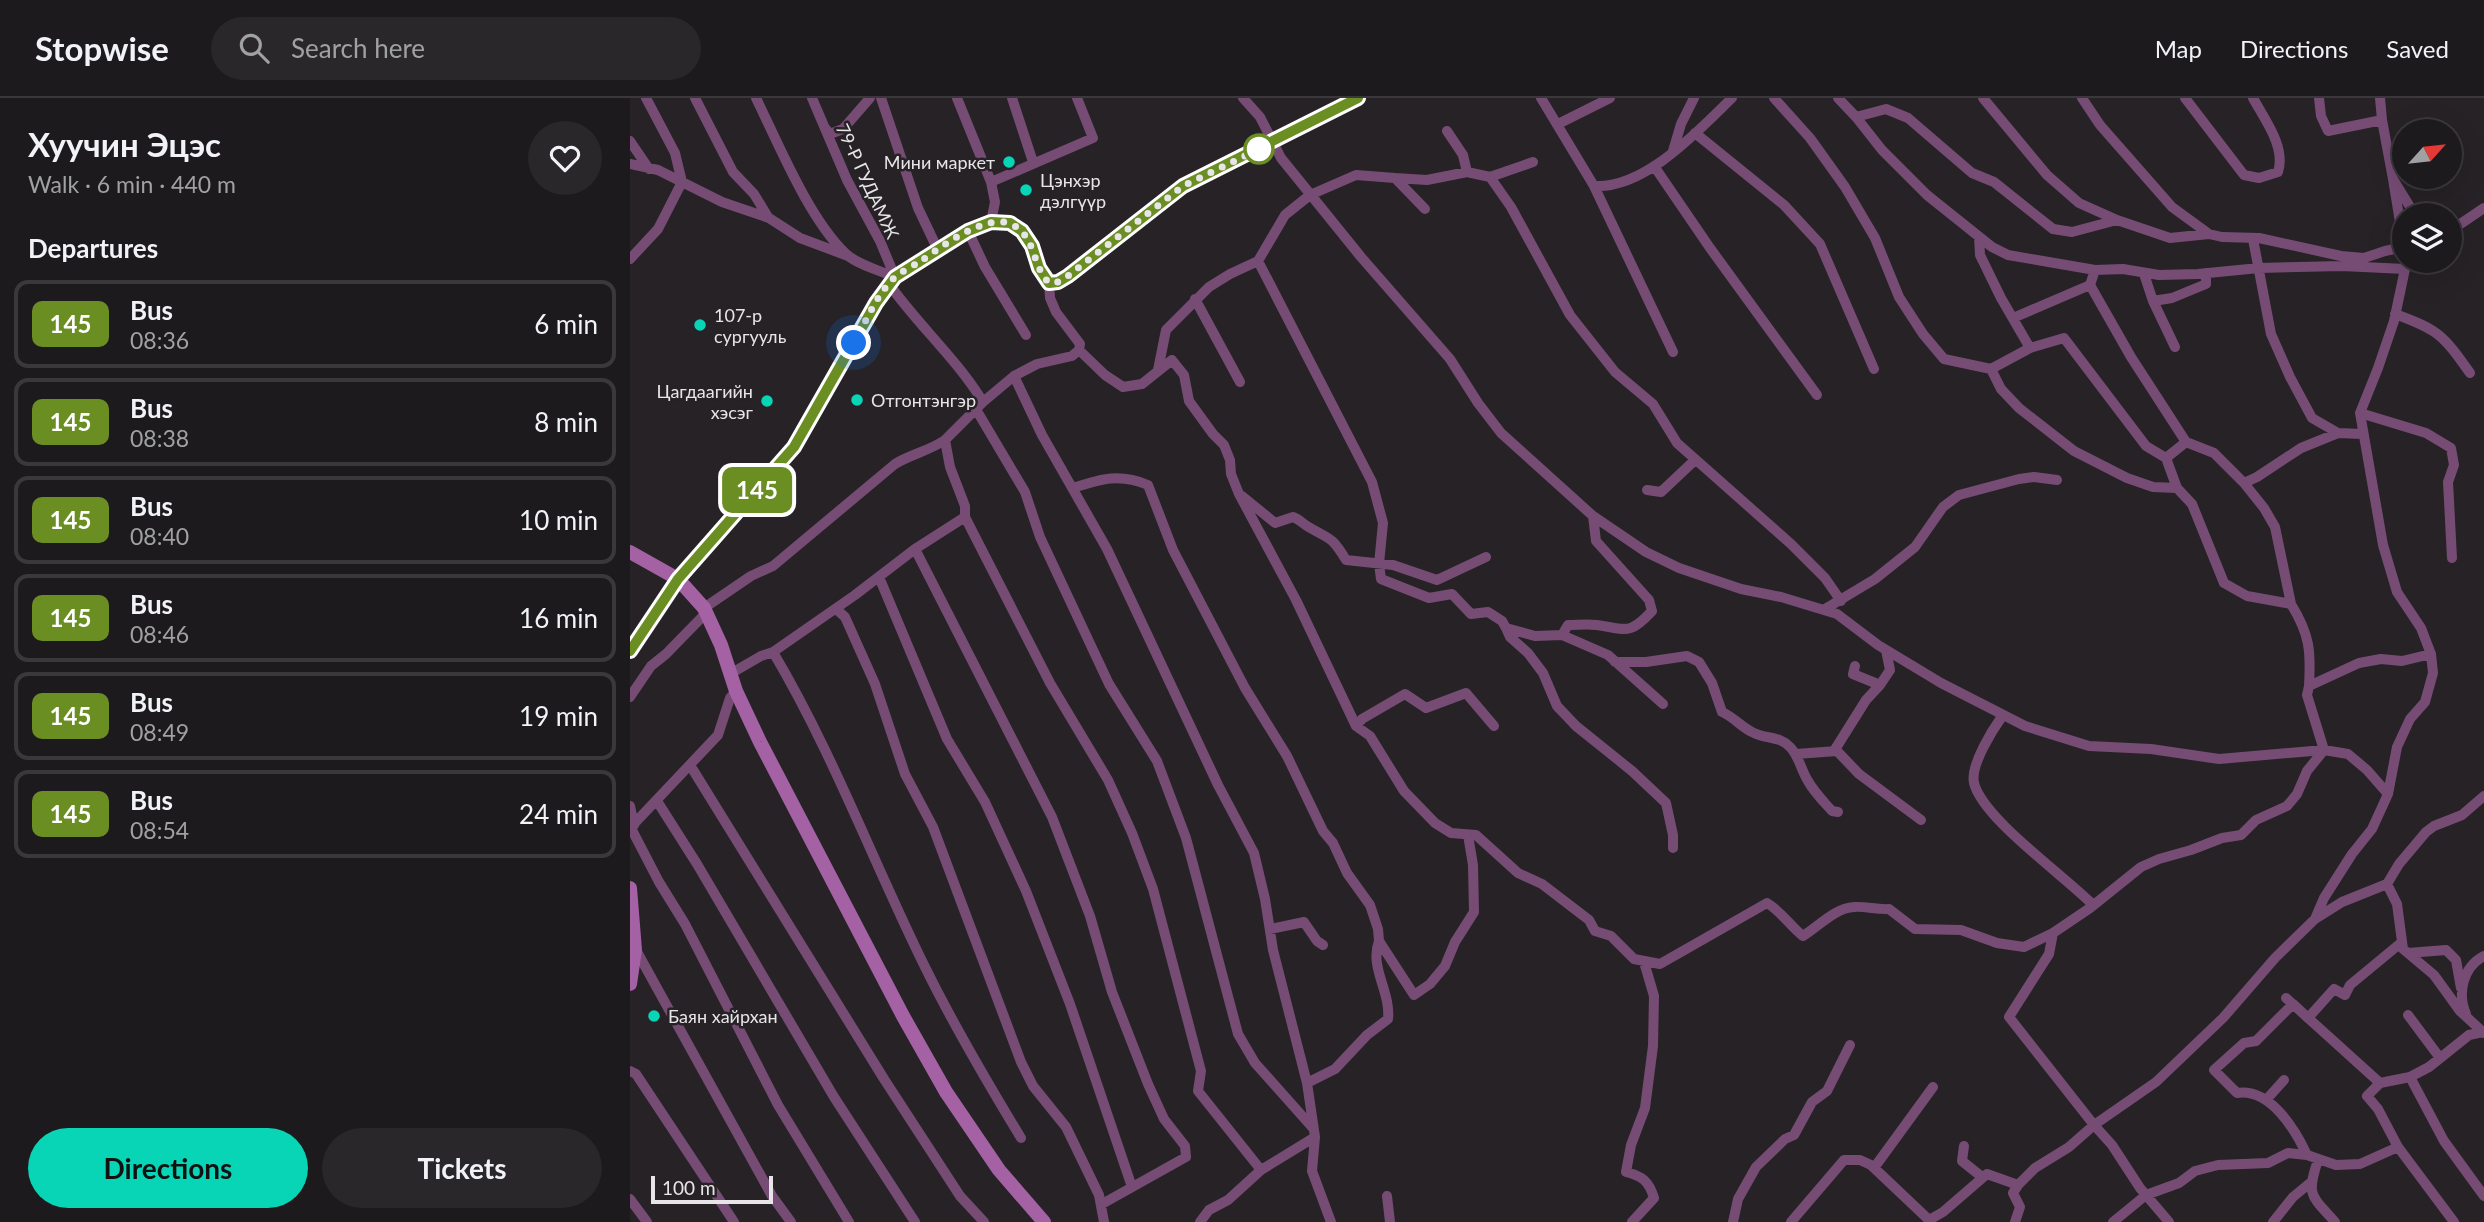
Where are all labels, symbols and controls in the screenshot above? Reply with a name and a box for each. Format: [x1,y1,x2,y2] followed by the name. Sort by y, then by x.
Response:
[211,17,701,80] search box
[35,28,169,68] text: Stopwise
[235,29,273,67] icon: search
[291,32,425,64] text: Search here
[2155,34,2202,63] text: Map
[2240,34,2348,63] text: Directions
[2386,34,2449,63] text: Saved
[2392,119,2462,189] north arrow
[2392,119,2462,273] map controls
[832,120,904,242] street label: 79-Р ГУДАМЖ
[528,121,602,195] button: heart
[28,124,221,164] text: Хуучин Эцэс
[1244,134,1274,164] unlabelled marker
[884,151,995,173] place label: Мини маркет
[1001,154,1017,170] marker: Мини маркет
[1040,169,1106,212] place label: Цэнхэр дэлгүүр
[28,170,236,198] text: Walk · 6 min · 440 m
[1018,182,1034,198] marker: Цэнхэр дэлгүүр
[2392,203,2462,273] button: layers
[28,232,158,264] text: Departures
[130,294,173,326] text: Bus
[714,304,787,347] place label: 107-р сургууль
[534,308,598,340] text: 6 min
[50,309,91,338] text: 145
[692,317,708,333] marker: 107-р сургууль
[836,325,871,360] your location
[130,326,189,354] text: 08:36
[656,380,754,423] place label: Цагдаагийн хэсэг
[871,389,976,411] place label: Отгонтэнгэр
[130,392,173,424] text: Bus
[849,392,865,408] marker: Отгонтэнгэр
[759,393,775,409] marker: Цагдаагийн хэсэг
[534,406,598,438] text: 8 min
[50,407,91,436] text: 145
[130,424,189,452] text: 08:38
[717,467,797,513] line badge: 145
[736,475,778,504] text: 145
[130,490,173,522] text: Bus
[519,504,598,536] text: 10 min
[50,505,91,534] text: 145
[130,522,189,550] text: 08:40
[130,588,173,620] text: Bus
[519,602,598,634] text: 16 min
[50,603,91,632] text: 145
[130,620,189,648] text: 08:46
[130,686,173,718] text: Bus
[519,700,598,732] text: 19 min
[50,701,91,730] text: 145
[130,718,189,746] text: 08:49
[130,784,173,816] text: Bus
[519,798,598,830] text: 24 min
[50,799,91,828] text: 145
[130,816,189,844] text: 08:54
[668,1005,778,1027] place label: Баян хайрхан
[646,1008,662,1024] marker: Баян хайрхан
[28,1128,308,1208] button: Directions
[322,1128,602,1208] button: Tickets
[651,1173,774,1205] scale bar
[662,1176,716,1199] text: 100 m

